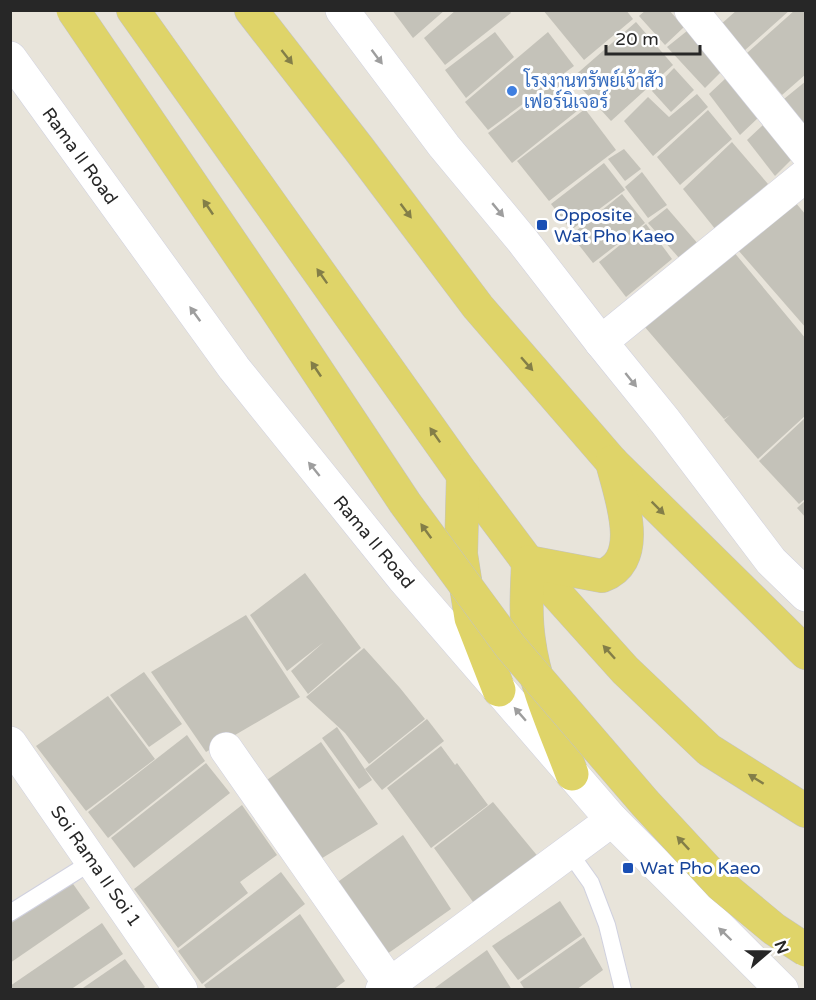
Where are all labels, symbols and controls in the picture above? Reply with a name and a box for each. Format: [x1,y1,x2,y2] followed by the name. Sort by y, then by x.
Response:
[606,18,700,56] scale bar
[615,28,659,50] text: 20 m
[281,49,293,64] one-way arrow
[371,49,383,65] one-way arrow
[523,68,664,113] place label: โรงงานทรัพย์เจ้าสัว เฟอร์นิเจอร์
[505,84,519,98] marker: โรงงานทรัพย์เจ้าสัว เฟอร์นิเจอร์
[37,103,123,209] street label: Rama II Road
[203,199,214,215] one-way arrow
[400,203,412,219] one-way arrow
[491,203,503,218] one-way arrow
[554,204,675,247] place label: Opposite Wat Pho Kaeo
[535,218,549,232] marker: Opposite Wat Pho Kaeo
[316,269,328,285] one-way arrow
[189,307,201,322] one-way arrow
[520,356,533,371] one-way arrow
[311,361,322,377] one-way arrow
[625,372,638,388] one-way arrow
[429,427,441,443] one-way arrow
[308,461,320,476] one-way arrow
[329,491,419,593] street label: Rama II Road
[651,501,666,515] one-way arrow
[420,523,432,538] one-way arrow
[602,645,616,660] one-way arrow
[514,706,527,722] one-way arrow
[748,774,764,785] one-way arrow
[46,801,146,931] street label: Soi Rama II Soi 1
[676,836,690,850] one-way arrow
[640,857,761,879] place label: Wat Pho Kaeo
[621,861,635,875] marker: Wat Pho Kaeo
[738,922,798,982] north arrow
[717,927,732,941] one-way arrow
[770,938,793,957] text: N

